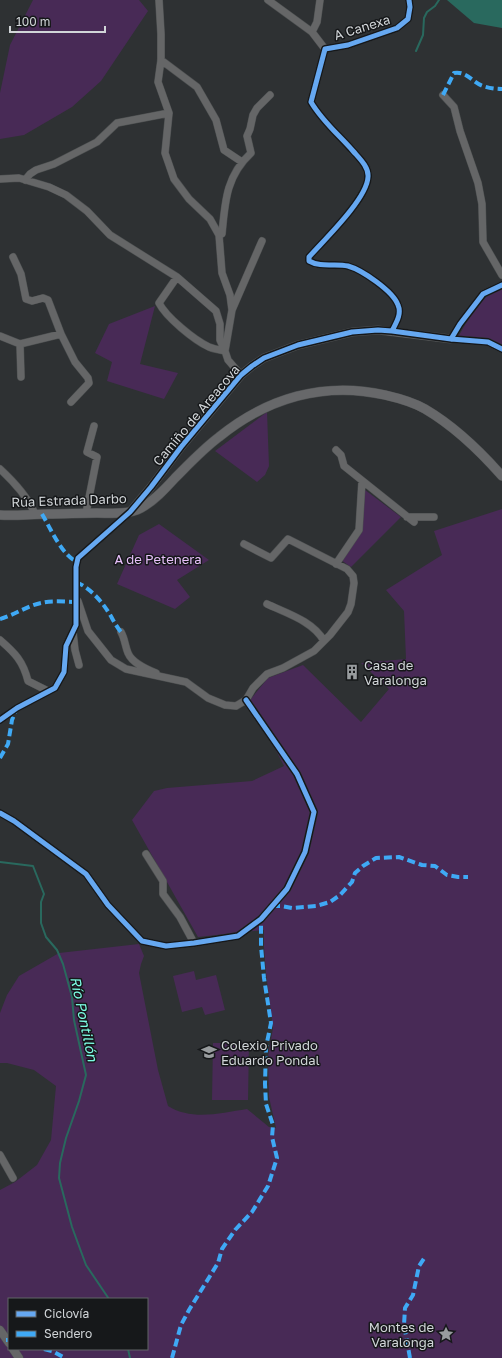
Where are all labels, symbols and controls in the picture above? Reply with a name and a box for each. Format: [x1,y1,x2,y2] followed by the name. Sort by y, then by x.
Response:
[10,8,105,34] scale bar
[332,11,392,43] street label: A Canexa
[16,14,50,29] text: 100 m
[149,361,243,469] street label: Camiño de Areacova
[11,490,127,510] street label: Rúa Estrada Darbo
[114,551,202,567] park label: A de Petenera
[364,657,427,688] place label: Casa de Varalonga
[343,663,361,681] building icon: Casa de Varalonga
[67,975,102,1064] water label: Río Pontillón
[221,1037,320,1068] place label: Colexio Privado Eduardo Pondal
[200,1043,218,1061] school or university icon: Colexio Privado Eduardo Pondal
[8,1298,148,1350] legend
[44,1306,89,1321] text: Ciclovía
[369,1319,434,1350] place label: Montes de Varalonga
[437,1325,455,1343] place icon: Montes de Varalonga
[44,1326,92,1341] text: Sendero

